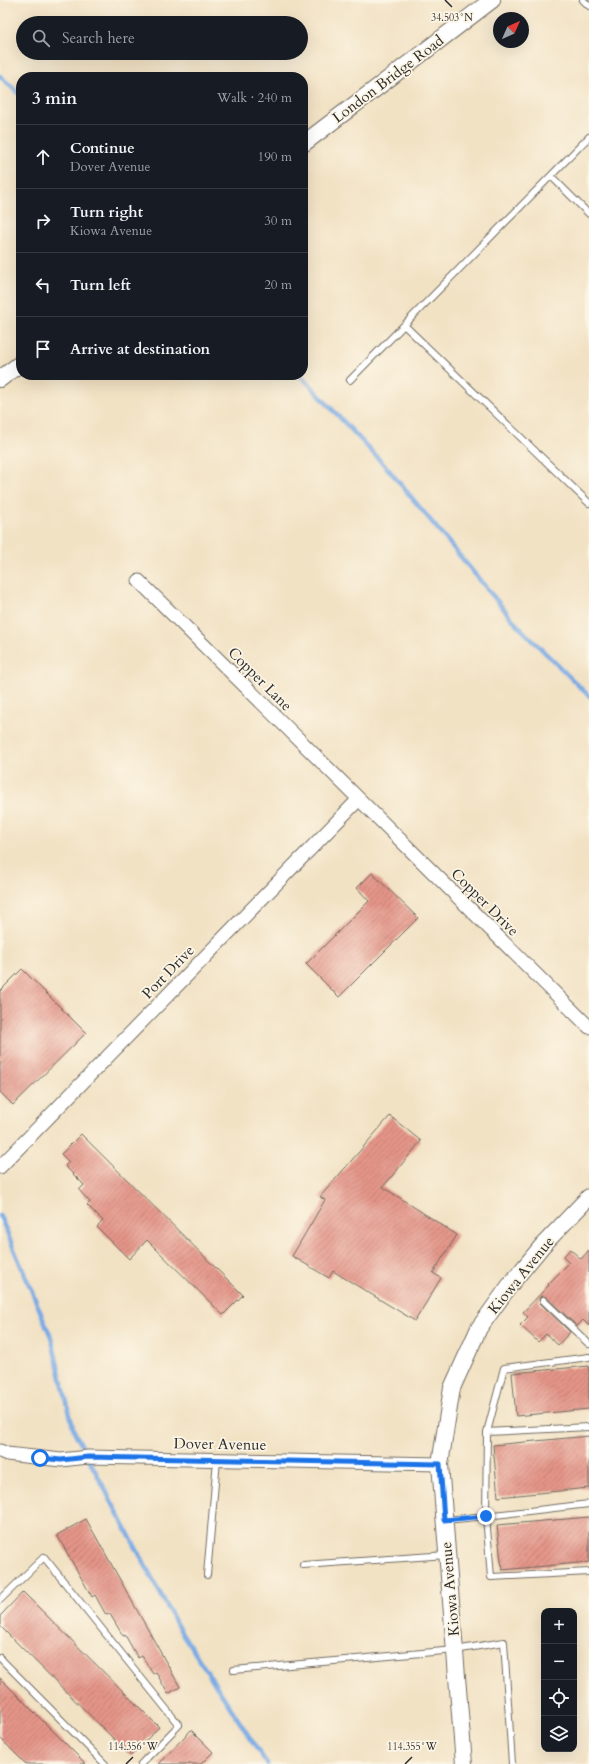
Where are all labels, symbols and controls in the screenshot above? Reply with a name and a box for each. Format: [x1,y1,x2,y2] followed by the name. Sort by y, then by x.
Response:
[431,11,473,25] text: 34.503°N
[493,12,529,48] north arrow
[16,16,308,60] search box
[30,27,52,49] icon: search
[62,28,135,48] text: Search here
[328,31,448,127] street label: London Bridge Road
[32,87,77,110] text: 3 min
[217,89,292,107] text: Walk · 240 m
[70,138,135,158] text: Continue
[32,146,54,168] icon: ahead
[258,148,292,166] text: 190 m
[70,158,150,176] text: Dover Avenue
[70,202,143,222] text: Turn right
[32,210,54,232] icon: right
[264,212,292,230] text: 30 m
[70,222,152,240] text: Kiowa Avenue
[32,274,54,296] icon: left
[70,275,131,295] text: Turn left
[264,276,292,294] text: 20 m
[32,338,54,360] icon: arrive
[70,339,210,359] text: Arrive at destination
[224,643,296,715] street label: Copper Lane
[447,864,523,940] street label: Copper Drive
[137,941,199,1003] street label: Port Drive
[483,1232,559,1318] street label: Kiowa Avenue
[173,1433,267,1455] street label: Dover Avenue
[31,1449,49,1467] route start
[477,1507,495,1525] route end
[436,1541,464,1637] street label: Kiowa Avenue
[541,1608,577,1752] map controls
[541,1608,577,1644] button: +
[541,1644,577,1680] button: −
[541,1680,577,1716] button: locate
[541,1716,577,1752] button: layers
[108,1740,159,1754] text: 114.356°W
[387,1740,438,1754] text: 114.355°W

